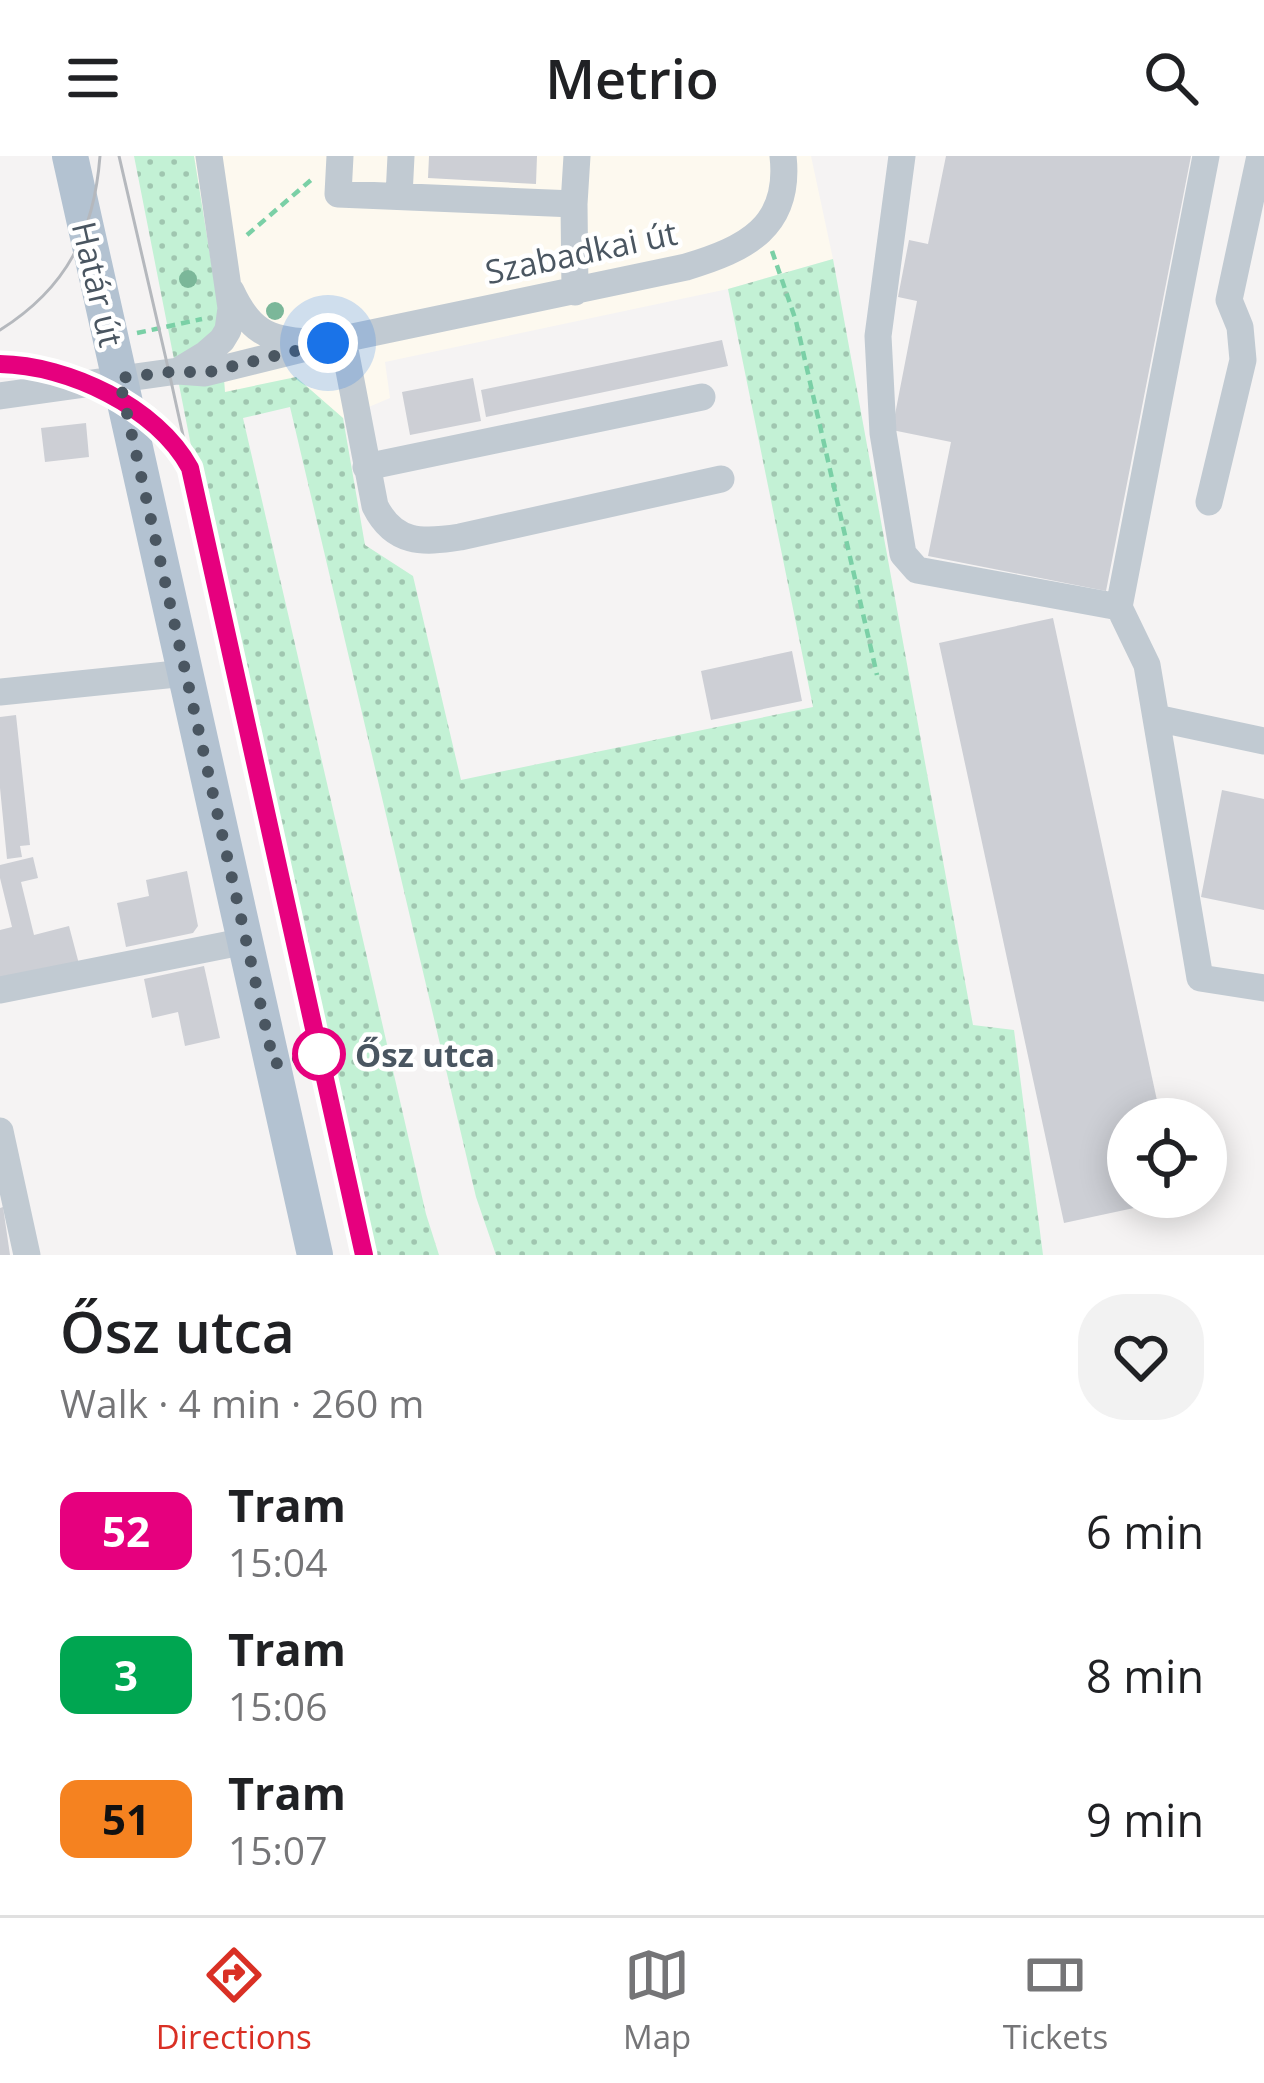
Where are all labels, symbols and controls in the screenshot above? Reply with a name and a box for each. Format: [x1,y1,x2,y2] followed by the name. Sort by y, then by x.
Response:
[545,41,719,115] text: Metrio
[60,45,126,111] icon: menu
[1138,45,1204,111] icon: search
[481,210,681,294] street label: Szabadkai út
[62,217,134,351] street label: Határ út
[298,313,358,373] your location
[294,1029,344,1079] marker: Ősz utca
[355,1032,495,1077] place label: Ősz utca
[1107,1098,1227,1218] map controls
[1107,1098,1227,1218] button: locate
[60,1292,295,1370] text: Ősz utca
[1078,1294,1204,1420] button: heart
[60,1376,424,1429] text: Walk · 4 min · 260 m
[228,1474,346,1535] text: Tram
[1086,1501,1204,1562] text: 6 min
[102,1502,150,1559] text: 52
[228,1535,327,1588] text: 15:04
[228,1618,346,1679] text: Tram
[1086,1645,1204,1706] text: 8 min
[114,1646,138,1703] text: 3
[228,1679,327,1732] text: 15:06
[228,1762,346,1823] text: Tram
[1086,1789,1204,1850] text: 9 min
[102,1790,150,1847] text: 51
[228,1823,327,1876] text: 15:07
[156,1942,312,2059] tab: Directions
[623,1942,691,2059] tab: Map
[1003,1942,1108,2059] tab: Tickets

